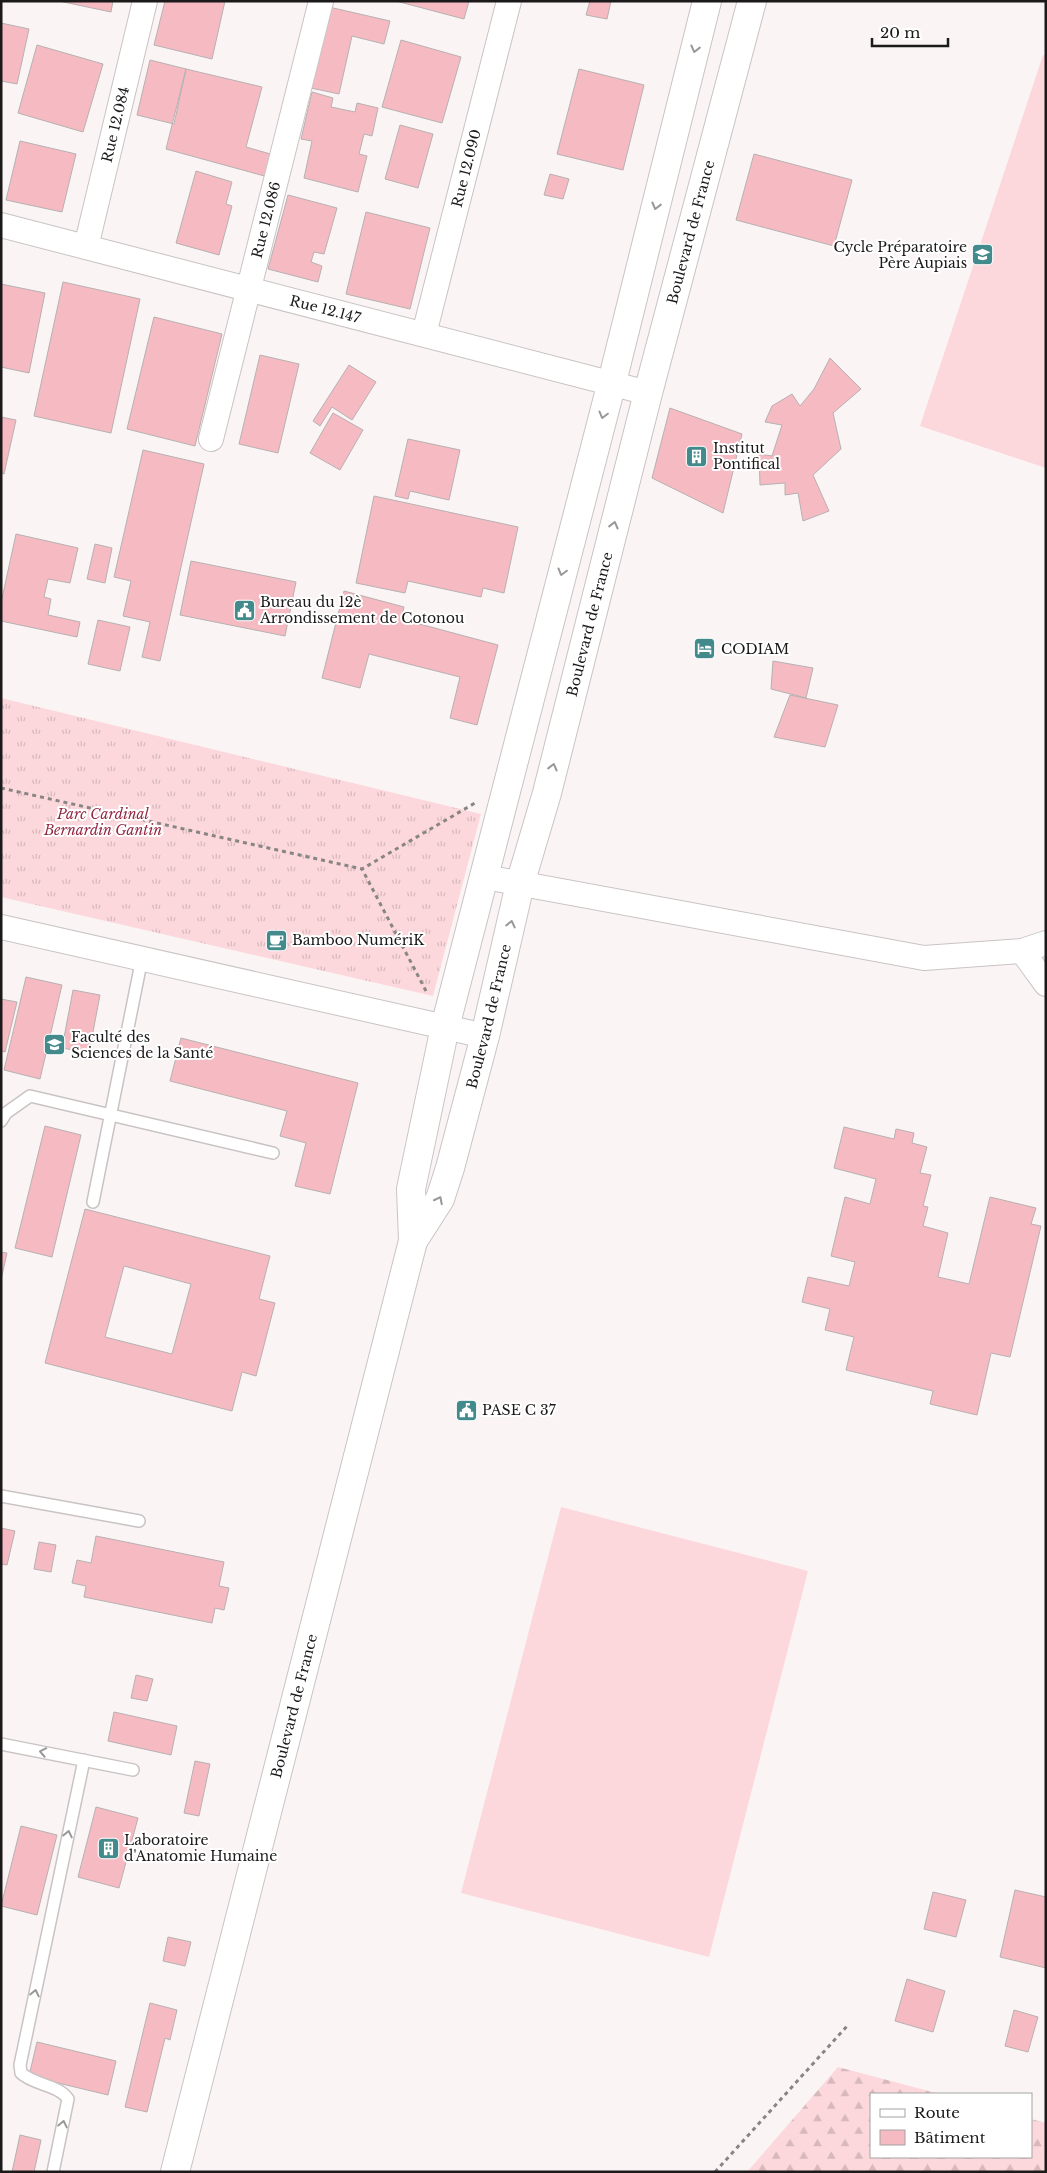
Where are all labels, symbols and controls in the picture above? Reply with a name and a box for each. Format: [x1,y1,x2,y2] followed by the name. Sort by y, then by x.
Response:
[872,15,948,47] scale bar
[880,23,920,42] text: 20 m
[690,44,701,53] one-way arrow
[98,85,133,164] street label: Rue 12.084
[448,127,485,209] street label: Rue 12.090
[663,158,718,306] street label: Boulevard de France
[248,180,284,260] street label: Rue 12.086
[651,202,661,210] one-way arrow
[833,238,967,272] place label: Cycle Préparatoire Père Aupiais
[971,243,995,267] school or university icon: Cycle Préparatoire Père Aupiais
[288,291,364,327] street label: Rue 12.147
[598,410,609,419] one-way arrow
[713,439,780,473] place label: Institut Pontifical
[685,444,709,468] building icon: Institut Pontifical
[608,520,619,529] one-way arrow
[563,550,616,698] street label: Boulevard de France
[558,568,568,576] one-way arrow
[259,593,465,627] place label: Bureau du 12è Arrondissement de Cotonou
[232,598,256,622] public building icon: Bureau du 12è Arrondissement de Cotonou
[693,637,717,661] hotel icon: CODIAM
[721,640,789,658] place label: CODIAM
[547,763,558,772] one-way arrow
[43,805,162,839] park label: Parc Cardinal Bernardin Gantin
[505,920,516,929] one-way arrow
[264,928,288,952] cafe icon: Bamboo NumériK
[292,931,425,949] place label: Bamboo NumériK
[462,942,515,1091] street label: Boulevard de France
[71,1028,213,1062] place label: Faculté des Sciences de la Santé
[43,1033,67,1057] school or university icon: Faculté des Sciences de la Santé
[432,1196,442,1205] one-way arrow
[454,1398,478,1422] public building icon: PASE C 37
[482,1401,557,1419] place label: PASE C 37
[267,1632,321,1780] street label: Boulevard de France
[38,1747,47,1757] one-way arrow
[62,1829,73,1838] one-way arrow
[124,1831,277,1865] place label: Laboratoire d'Anatomie Humaine
[96,1836,120,1860] building icon: Laboratoire d'Anatomie Humaine
[29,1988,40,1997] one-way arrow
[870,2093,1032,2158] legend
[914,2103,960,2122] text: Route
[57,2120,67,2128] one-way arrow
[914,2128,986,2147] text: Bâtiment

